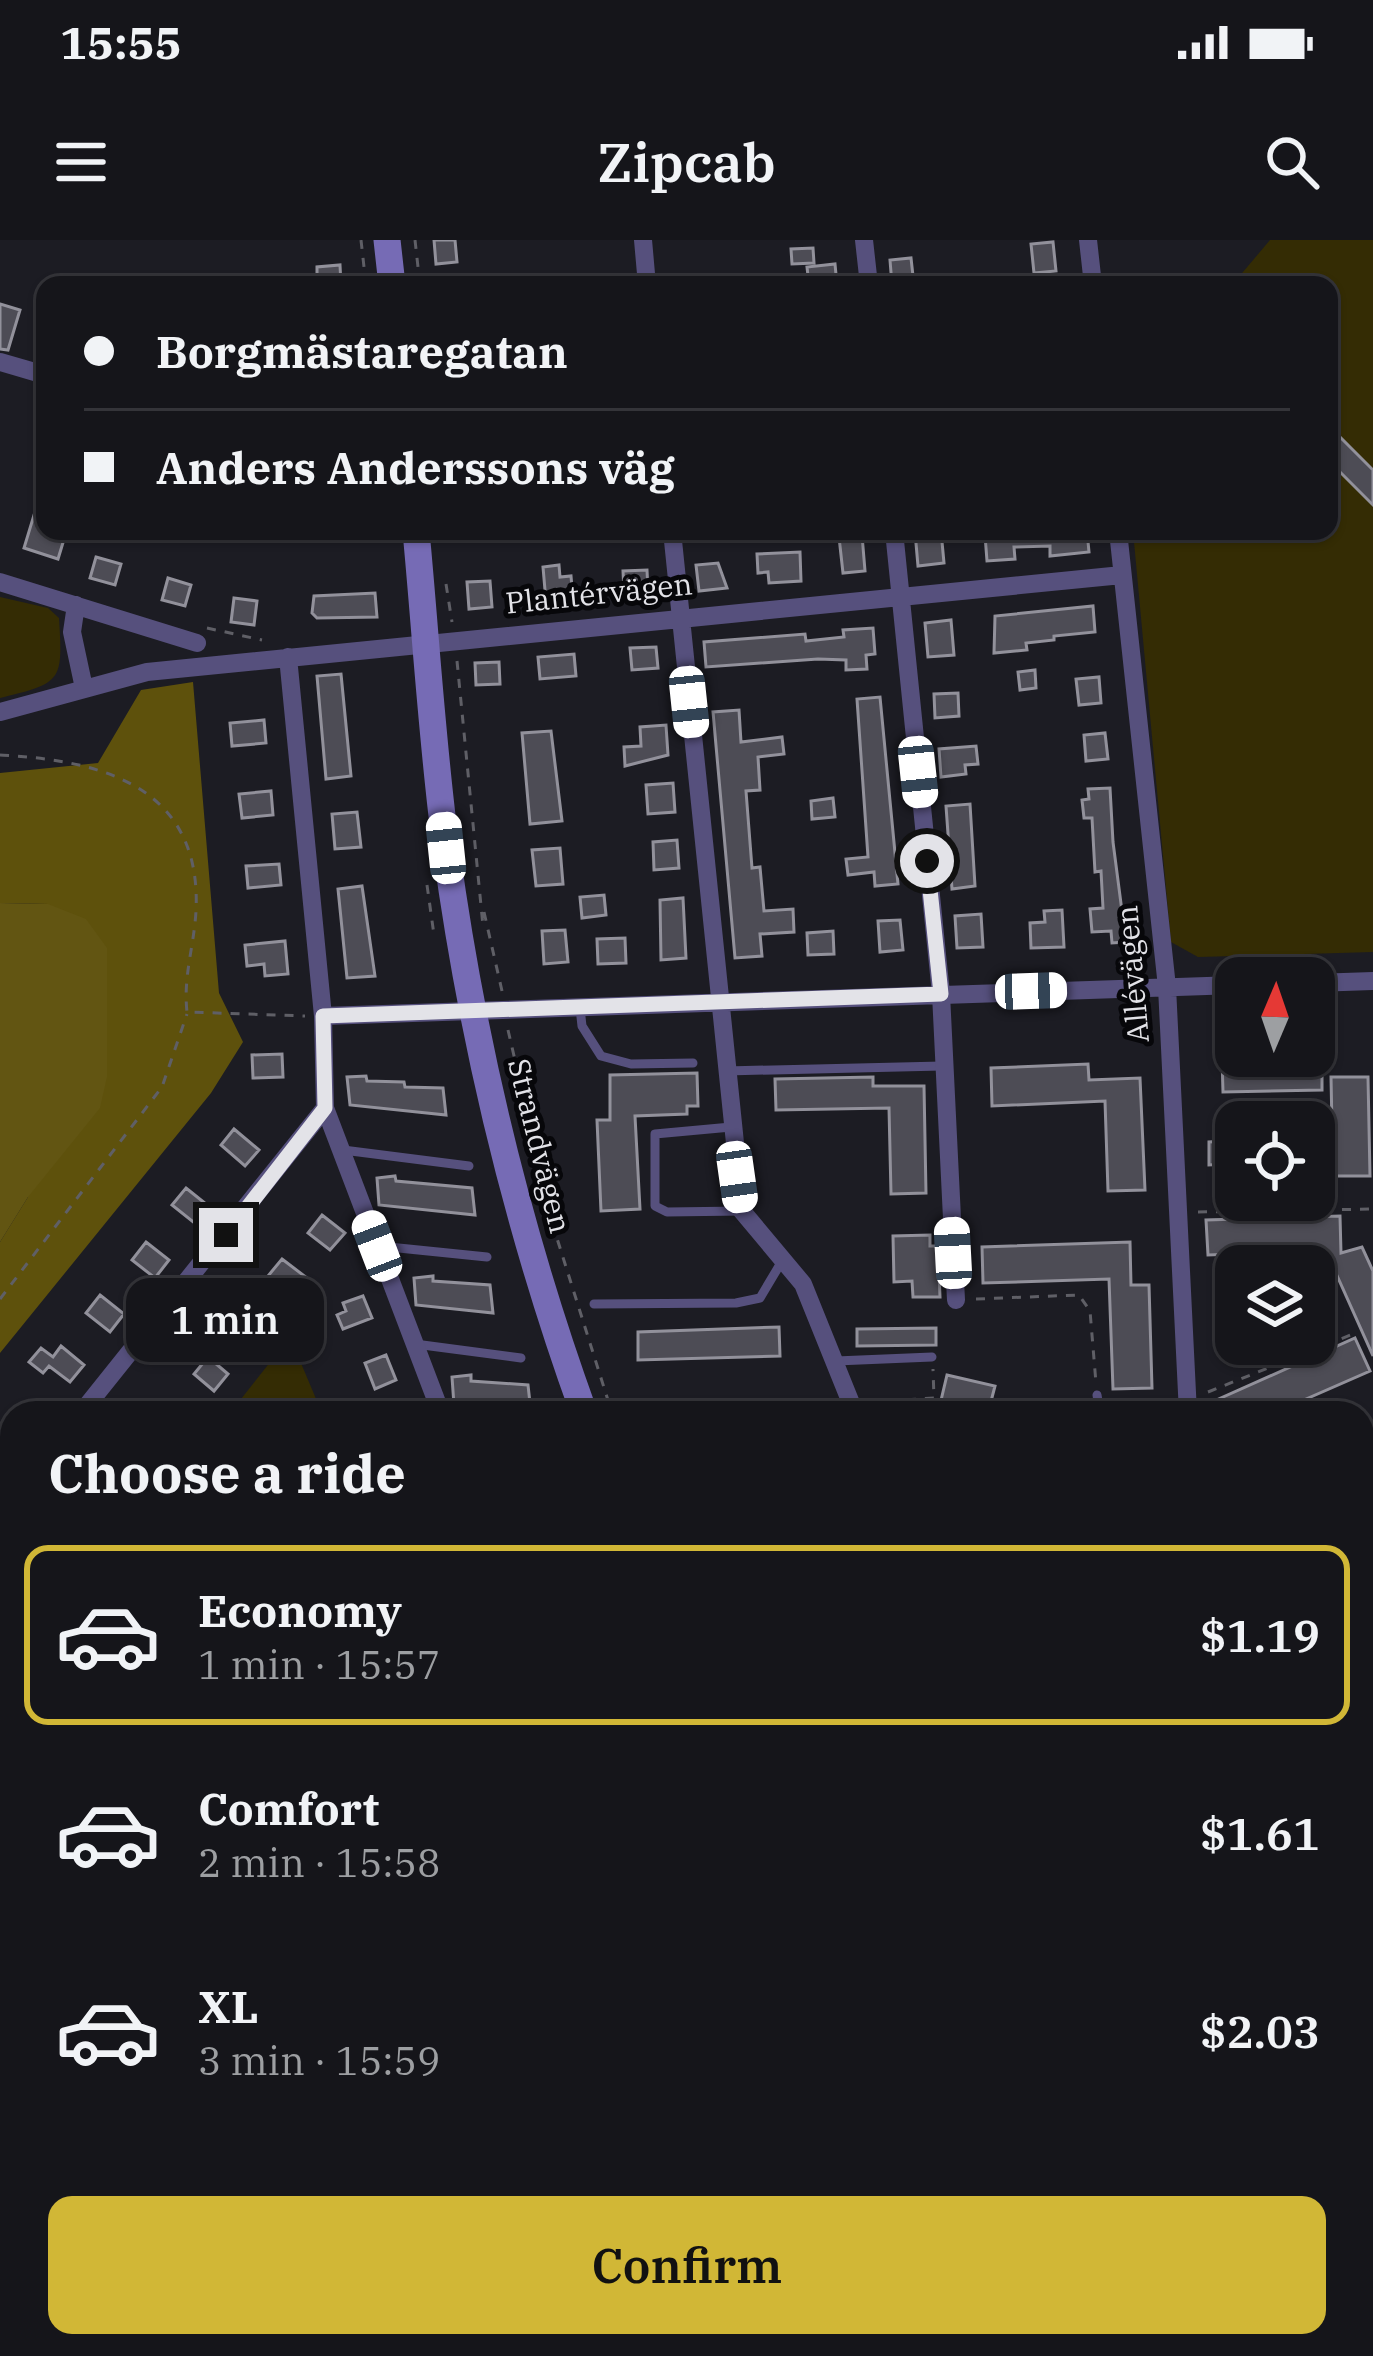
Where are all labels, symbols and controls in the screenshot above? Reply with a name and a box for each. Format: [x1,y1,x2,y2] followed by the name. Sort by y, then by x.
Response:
[60,13,182,71] text: 15:55
[597,127,776,197] text: Zipcab
[48,129,114,195] icon: menu
[1259,129,1325,195] icon: search
[156,322,568,380] text: Borgmästaregatan
[156,438,675,496] text: Anders Anderssons väg
[504,563,694,622] street label: Plantérvägen
[667,664,711,740] car
[896,734,940,810] car
[424,810,468,886] car
[900,834,954,888] route start
[1106,904,1157,1044] street label: Allévägen
[1215,957,1335,1077] north arrow
[1215,957,1335,1365] map controls
[994,972,1068,1010] car
[500,1054,581,1237] street label: Strandvägen
[1215,1101,1335,1221] button: locate
[714,1139,760,1215] car
[347,1206,407,1286] car
[199,1208,253,1262] route end
[933,1216,973,1290] car
[1215,1245,1335,1365] button: layers
[127,1277,325,1361] callout: 1 min
[171,1294,279,1345] text: 1 min
[48,1438,406,1508] text: Choose a ride
[54,1581,162,1689] icon: car
[198,1581,402,1639] text: Economy
[1200,1606,1320,1664] text: $1.19
[198,1639,440,1690] text: 1 min · 15:57
[54,1779,162,1887] icon: car
[198,1779,379,1837] text: Comfort
[1200,1804,1320,1862] text: $1.61
[198,1837,440,1888] text: 2 min · 15:58
[54,1977,162,2085] icon: car
[198,1977,259,2035] text: XL
[1200,2002,1320,2060] text: $2.03
[198,2035,440,2086] text: 3 min · 15:59
[48,2196,1326,2334] button: Confirm

